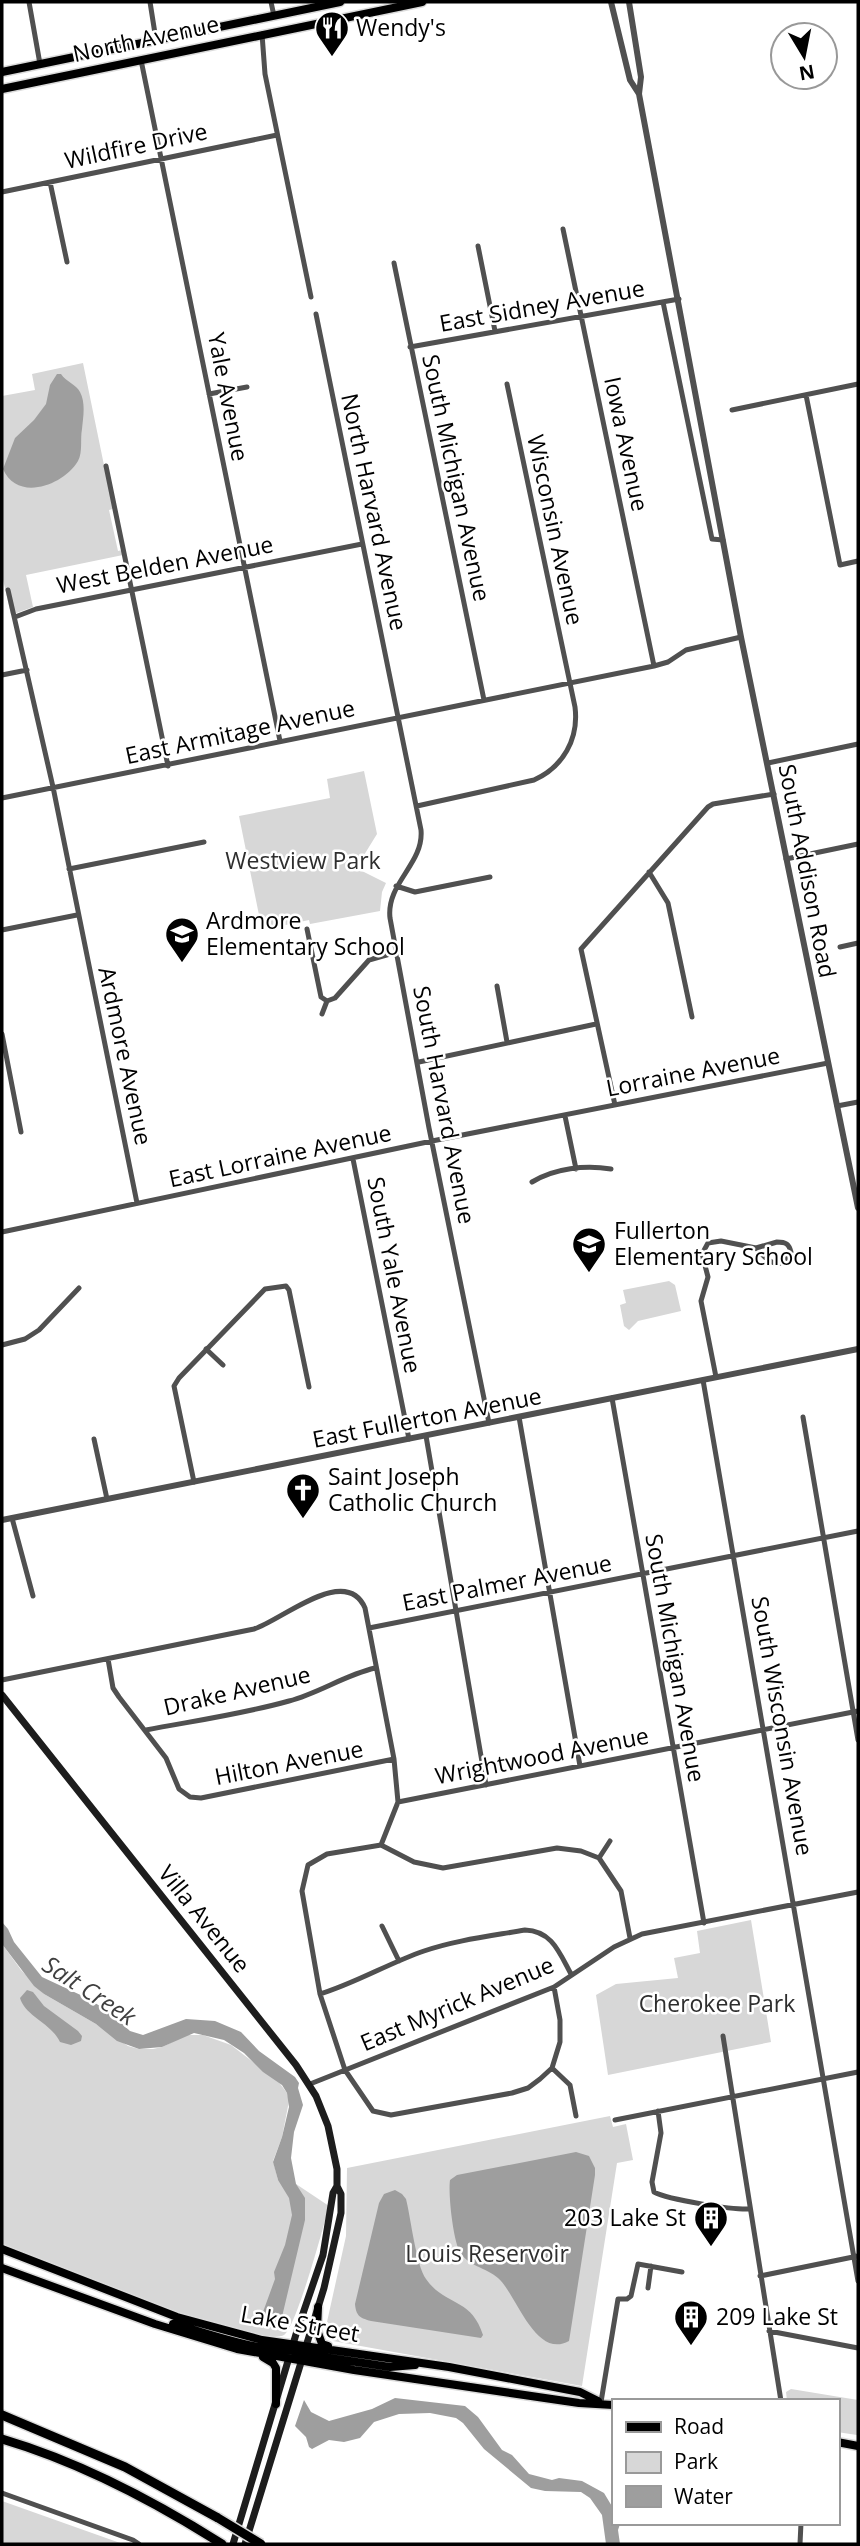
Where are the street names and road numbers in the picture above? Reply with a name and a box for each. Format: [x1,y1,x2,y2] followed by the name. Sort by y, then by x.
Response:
[70,7,222,69] street label: North Avenue
[62,114,210,176] street label: Wildfire Drive
[437,271,647,339] street label: East Sidney Avenue
[201,330,257,464] street label: Yale Avenue
[415,351,499,604] street label: South Michigan Avenue
[597,374,657,514] street label: Iowa Avenue
[334,390,416,633] street label: North Harvard Avenue
[520,432,592,628] street label: Wisconsin Avenue
[54,527,276,601] street label: West Belden Avenue
[122,691,358,771] street label: East Armitage Avenue
[772,761,844,980] street label: South Addison Road
[91,964,160,1148] street label: Ardmore Avenue
[406,983,484,1227] street label: South Harvard Avenue
[603,1038,782,1104] street label: Lorraine Avenue
[165,1116,394,1194] street label: East Lorraine Avenue
[360,1174,430,1376] street label: South Yale Avenue
[309,1379,544,1455] street label: East Fullerton Avenue
[638,1531,714,1785] street label: South Michigan Avenue
[399,1546,614,1618] street label: East Palmer Avenue
[744,1594,822,1858] street label: South Wisconsin Avenue
[160,1658,313,1722] street label: Drake Avenue
[432,1719,651,1791] street label: Wrightwood Avenue
[212,1732,366,1792] street label: Hilton Avenue
[151,1858,258,1979] street label: Villa Avenue
[355,1948,558,2058] street label: East Myrick Avenue
[238,2297,362,2349] street label: Lake Street

